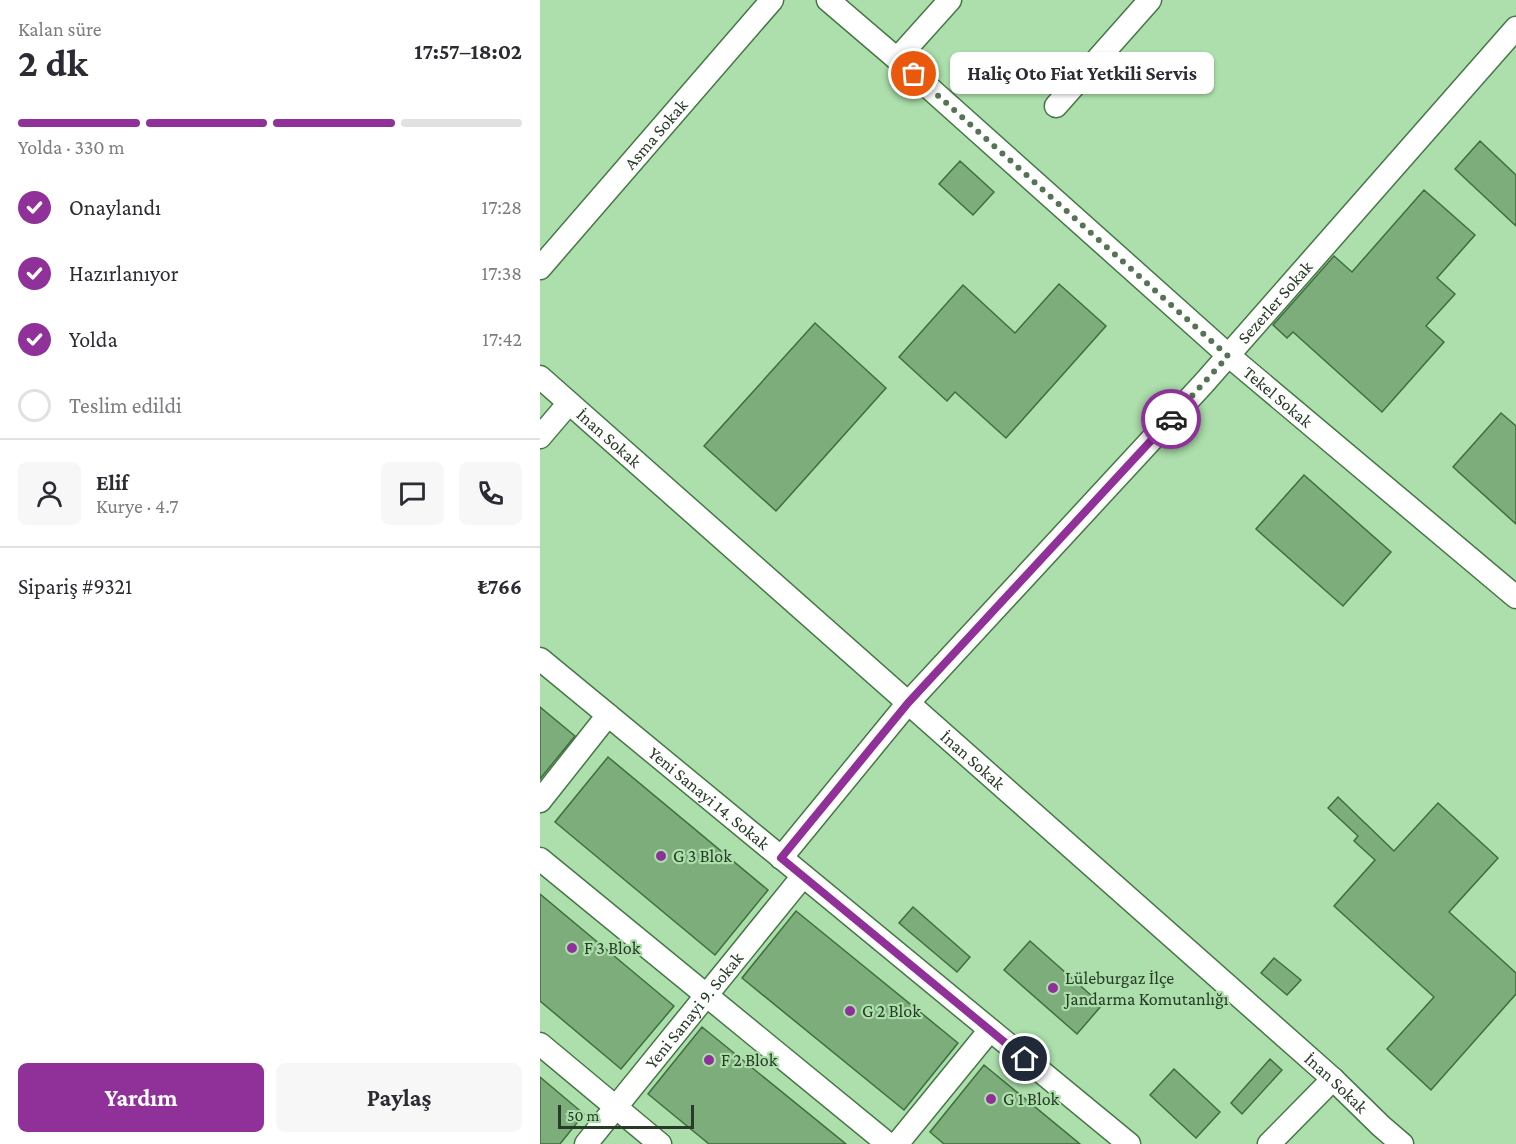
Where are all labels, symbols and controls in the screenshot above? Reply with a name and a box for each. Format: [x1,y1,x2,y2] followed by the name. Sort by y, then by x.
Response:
[18,18,101,40] text: Kalan süre
[414,39,522,64] text: 17:57–18:02
[18,41,88,84] text: 2 dk
[888,48,939,99] pin
[950,53,1214,95] callout: Haliç Oto Fiat Yetkili Servis
[897,57,930,90] icon: bag
[967,62,1197,84] text: Haliç Oto Fiat Yetkili Servis
[620,95,692,173] street label: Asma Sokak
[18,136,125,158] text: Yolda · 330 m
[18,191,51,224] icon: check
[69,195,161,220] text: Onaylandı
[482,196,522,218] text: 17:28
[1233,256,1317,348] street label: Sezerler Sokak
[18,257,51,290] icon: check
[69,261,179,286] text: Hazırlanıyor
[482,262,522,284] text: 17:38
[18,323,51,356] icon: check
[69,327,118,352] text: Yolda
[482,328,522,350] text: 17:42
[1239,362,1317,432] street label: Tekel Sokak
[1141,389,1201,449] courier
[69,393,182,418] text: Teslim edildi
[1155,403,1188,436] icon: car
[573,404,646,472] street label: İnan Sokak
[18,462,81,525] button: person
[381,462,444,525] button: chat
[459,462,522,525] button: phone
[96,470,128,495] text: Elif
[96,495,178,517] text: Kurye · 4.7
[18,574,132,599] text: Sipariş #9321
[478,574,522,599] text: ₺766
[936,726,1009,794] street label: İnan Sokak
[645,743,774,854] street label: Yeni Sanayi 14. Sokak
[673,846,732,866] place label: G 3 Blok
[654,849,668,863] marker: G 3 Blok
[584,938,641,958] place label: F 3 Blok
[565,941,579,955] marker: F 3 Blok
[641,948,748,1073] street label: Yeni Sanayi 9. Sokak
[1063,968,1229,1009] place label: Lüleburgaz İlçe Jandarma Komutanlığı
[1046,981,1060,995] marker: Lüleburgaz İlçe Jandarma Komutanlığı
[862,1001,921,1021] place label: G 2 Blok
[843,1004,857,1018] marker: G 2 Blok
[999,1033,1050,1084] pin
[1008,1042,1041,1075] icon: home
[1300,1048,1372,1118] street label: İnan Sokak
[721,1050,778,1070] place label: F 2 Blok
[702,1053,716,1067] marker: F 2 Blok
[18,1063,264,1132] button: Yardım
[276,1063,522,1132] button: Paylaş
[1003,1089,1060,1109] place label: G 1 Blok
[984,1092,998,1106] marker: G 1 Blok
[558,1102,694,1130] scale bar
[567,1107,599,1124] text: 50 m

